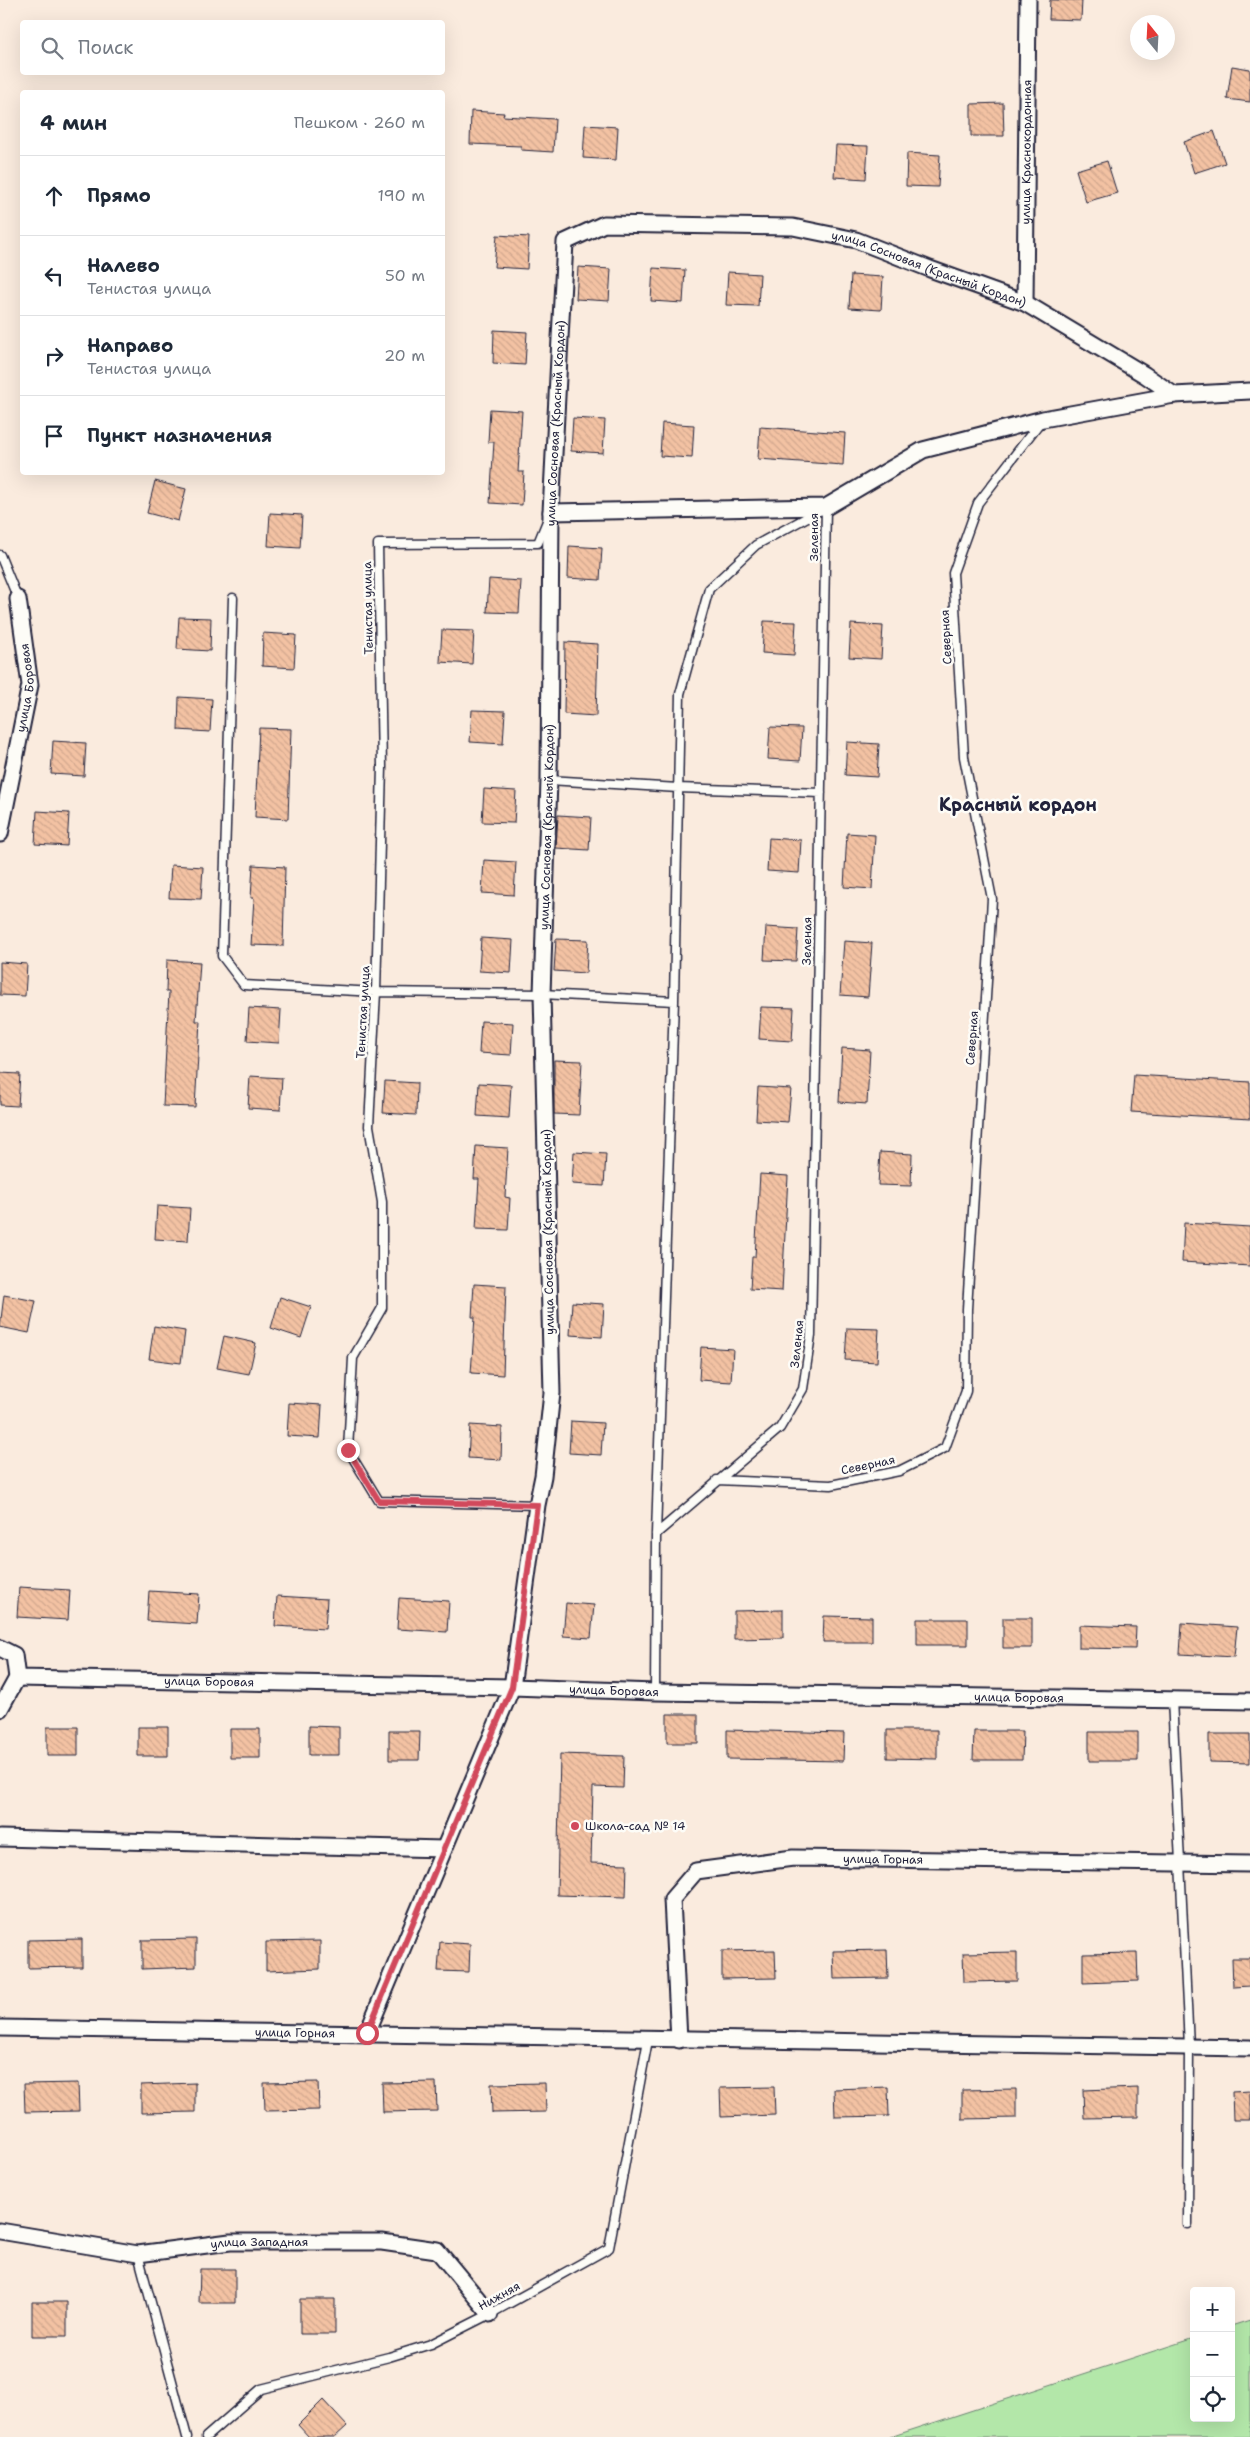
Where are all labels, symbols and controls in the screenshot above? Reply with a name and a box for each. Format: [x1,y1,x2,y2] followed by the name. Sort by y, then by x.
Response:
[1130,15,1175,60] north arrow
[20,20,445,75] search box
[38,34,66,62] icon: search
[78,35,133,60] text: Поиск
[1018,80,1035,224] street label: улица Краснокордонная
[40,109,107,137] text: 4 мин
[294,112,425,133] text: Пешком · 260 m
[40,182,68,210] icon: ahead
[87,183,151,208] text: Прямо
[378,185,425,206] text: 190 m
[830,227,1028,311] street label: улица Сосновая (Красный Кордон)
[87,253,160,278] text: Налево
[40,262,68,290] icon: left
[385,265,425,286] text: 50 m
[87,278,211,299] text: Тенистая улица
[543,320,569,526] street label: улица Сосновая (Красный Кордон)
[87,333,173,358] text: Направо
[40,342,68,370] icon: right
[384,345,425,366] text: 20 m
[87,358,211,379] text: Тенистая улица
[40,422,68,450] icon: arrive
[87,423,272,448] text: Пункт назначения
[806,513,822,561] street label: Зеленая
[359,561,377,655] street label: Тенистая улица
[937,609,955,665] street label: Северная
[13,642,38,734] street label: улица Боровая
[536,724,557,930] street label: улица Сосновая (Красный Кордон)
[939,793,1097,817] district label: Красный кордон
[799,917,815,965] street label: Зеленая
[353,965,373,1059] street label: Тенистая улица
[962,1010,982,1066] street label: Северная
[538,1129,558,1335] street label: улица Сосновая (Красный Кордон)
[787,1319,807,1369] street label: Зеленая
[337,1439,360,1462] route end
[840,1451,896,1479] street label: Северная
[164,1673,254,1690] street label: улица Боровая
[569,1681,659,1700] street label: улица Боровая
[974,1689,1064,1706] street label: улица Боровая
[585,1818,685,1834] place label: Школа-сад № 14
[569,1820,581,1832] marker: Школа-сад № 14
[843,1851,923,1868] street label: улица Горная
[356,2022,379,2045] route start
[255,2024,335,2041] street label: улица Горная
[209,2234,308,2252] street label: улица Западная
[475,2278,523,2314] street label: Нижняя
[1190,2287,1235,2422] map controls
[1190,2287,1235,2332] button: +
[1190,2332,1235,2377] button: −
[1190,2377,1235,2422] button: locate

